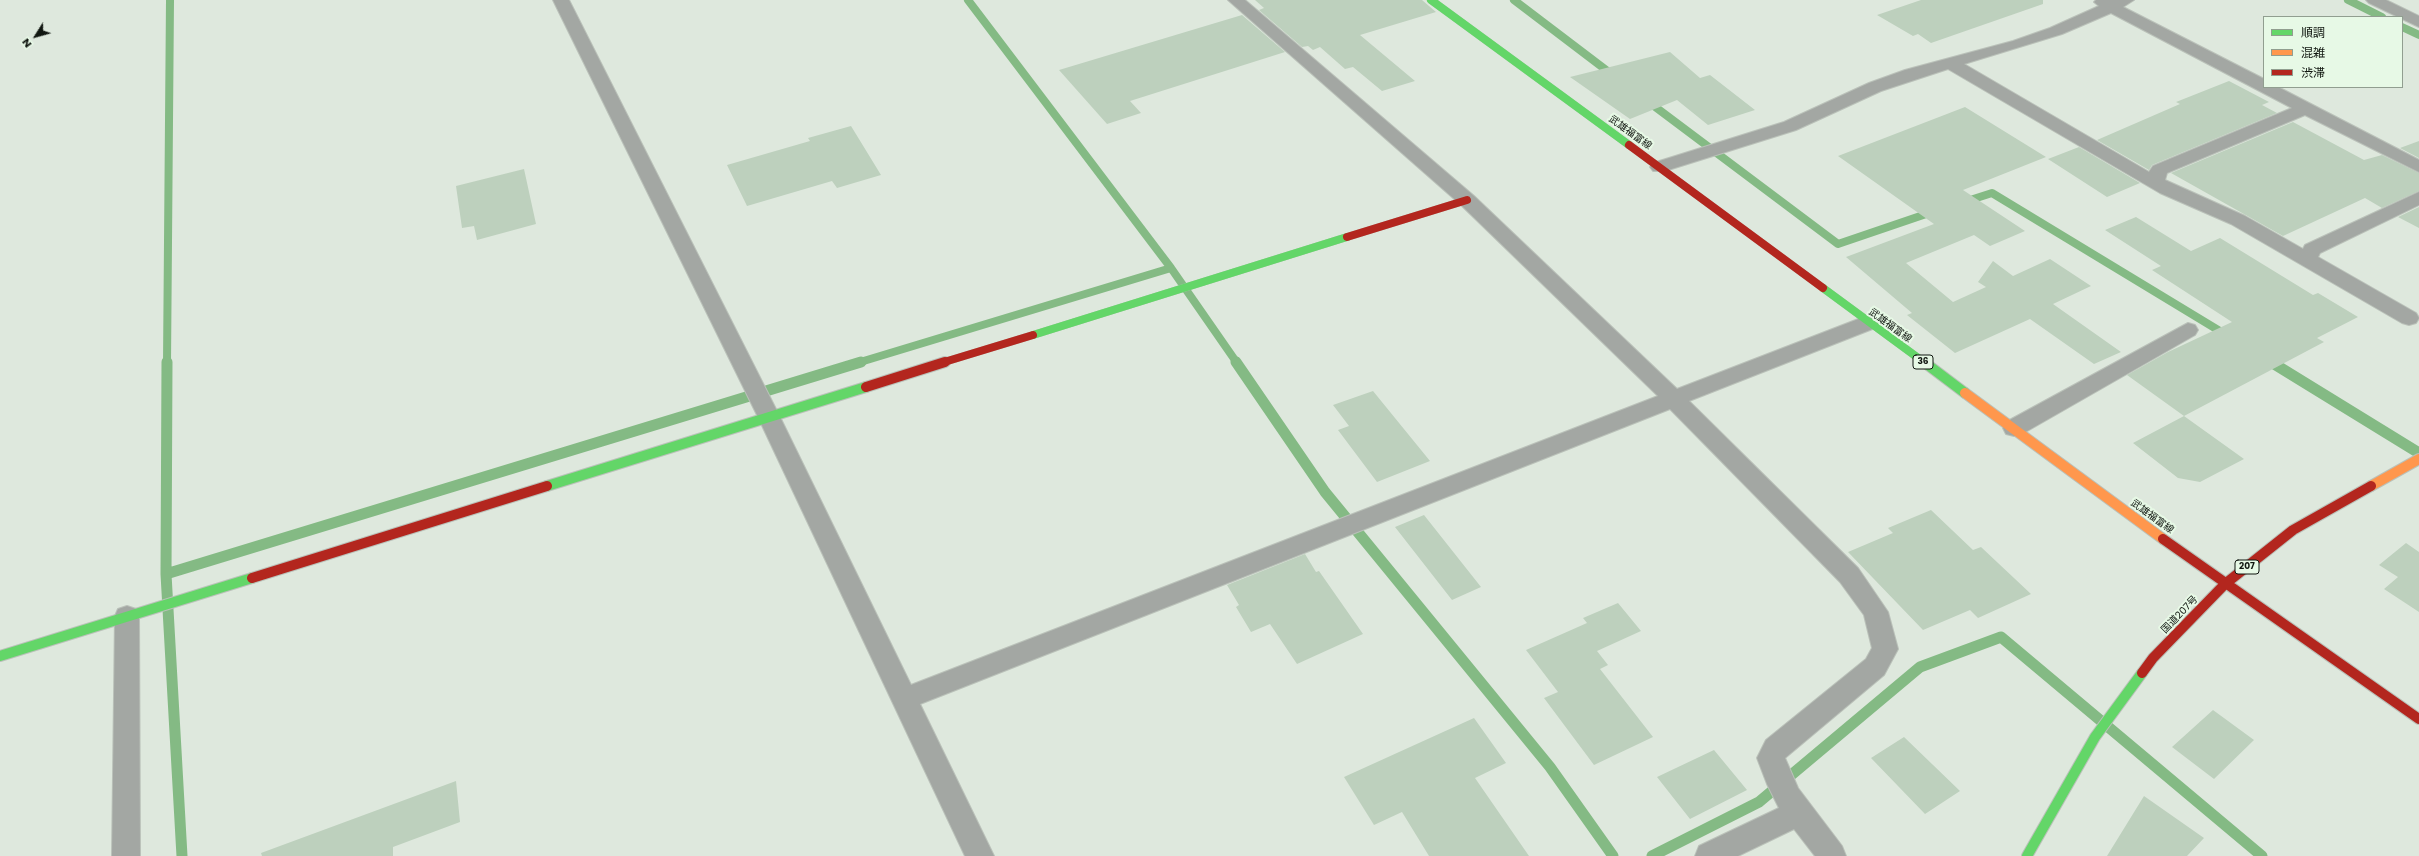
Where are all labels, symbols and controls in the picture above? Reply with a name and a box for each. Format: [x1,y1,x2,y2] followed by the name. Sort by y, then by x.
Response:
[16,16,56,56] north arrow
[2263,16,2403,88] legend
[2301,24,2325,41] text: 順調
[18,35,35,51] text: N
[2301,44,2325,61] text: 混雑
[2301,64,2325,81] text: 渋滞
[1606,113,1654,153] street label: 武雄福富線
[1866,306,1914,346] street label: 武雄福富線
[1913,355,1933,369] road number: 36
[2128,497,2176,537] street label: 武雄福富線
[2235,560,2259,574] road number: 207
[2159,594,2201,636] street label: 国道207号

